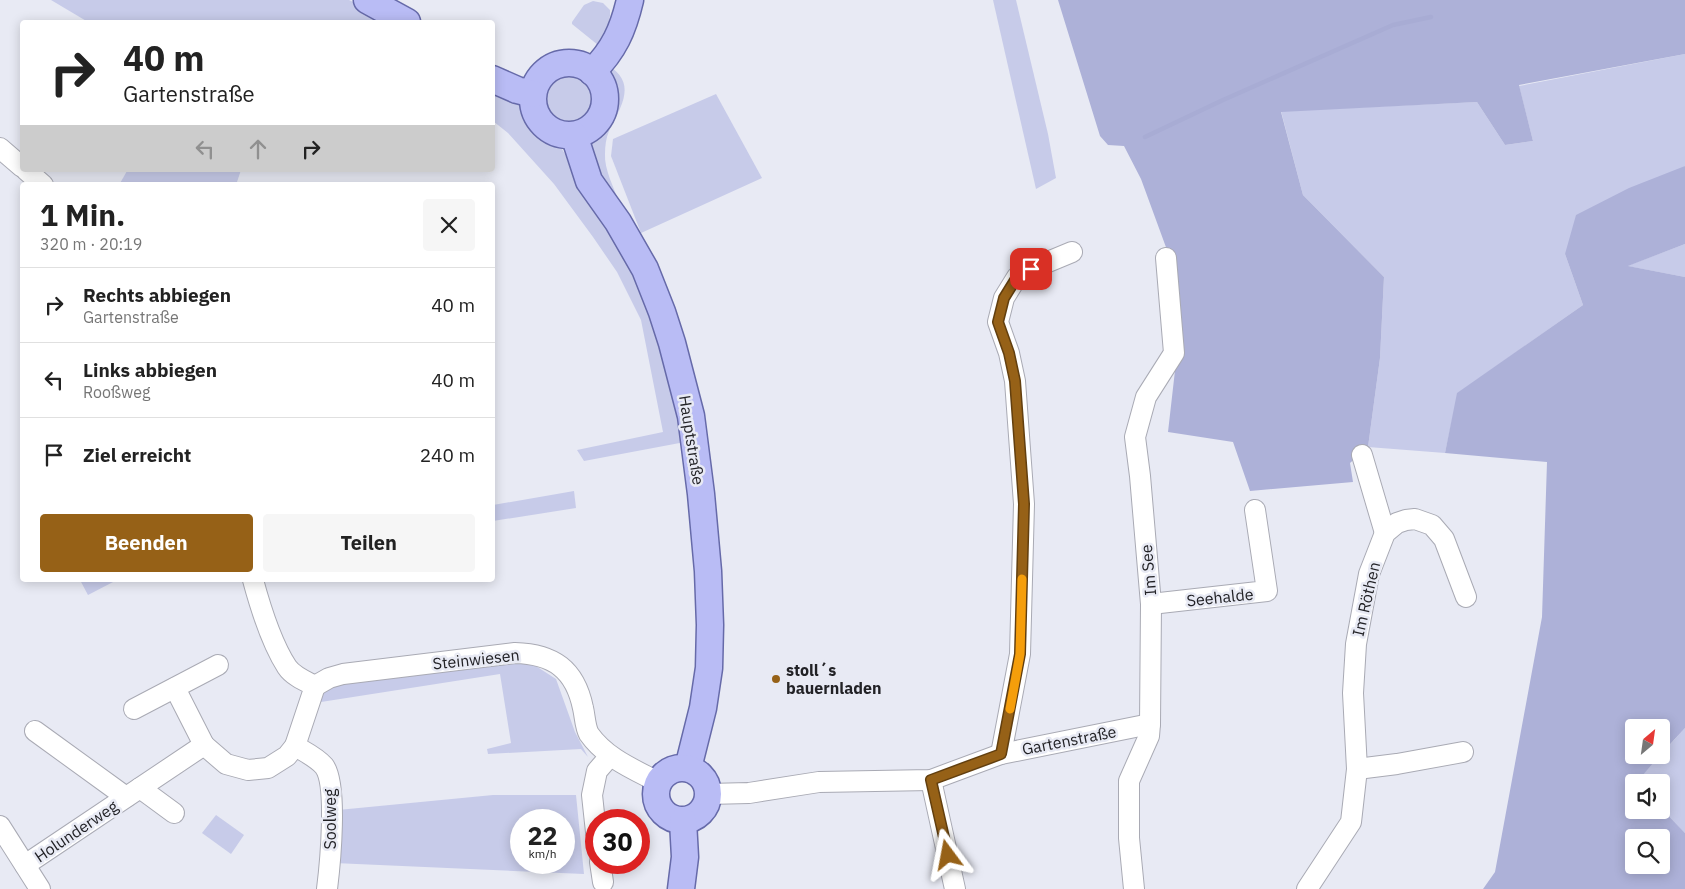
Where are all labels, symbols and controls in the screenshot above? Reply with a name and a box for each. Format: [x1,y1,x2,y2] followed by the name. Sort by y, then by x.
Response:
[123,35,205,81] text: 40 m
[40,40,105,105] icon: right
[123,79,255,108] text: Gartenstraße
[191,135,219,163] icon: left
[244,135,272,163] icon: ahead
[297,135,325,163] icon: right
[40,195,125,234] text: 1 Min.
[423,199,475,251] button: close
[40,234,142,254] text: 320 m · 20:19
[1010,248,1052,290] pin
[1017,255,1045,283] icon: arrive
[83,283,231,307] text: Rechts abbiegen
[40,291,68,319] icon: right
[431,293,475,317] text: 40 m
[83,307,179,327] text: Gartenstraße
[83,358,217,382] text: Links abbiegen
[40,366,68,394] icon: left
[431,368,475,392] text: 40 m
[83,382,150,402] text: Rooßweg
[675,394,709,486] street label: Hauptstraße
[40,441,68,469] icon: arrive
[83,443,191,467] text: Ziel erreicht
[420,443,475,467] text: 240 m
[40,514,253,572] button: Beenden
[263,514,475,572] button: Teilen
[1136,544,1160,596] street label: Im See
[1348,560,1384,638] street label: Im Röthen
[1186,584,1255,610] street label: Seehalde
[431,644,521,674] street label: Steinwiesen
[786,660,882,698] place label: stoll´s bauernladen
[770,673,782,685] marker: stoll´s bauernladen
[1625,719,1670,764] north arrow
[1625,719,1670,874] map controls
[1020,721,1118,759] street label: Gartenstraße
[1625,774,1670,819] button: sound
[320,788,340,849] street label: Soolweg
[31,795,122,866] street label: Holunderweg
[585,809,650,874] speed limit sign: 30
[527,819,558,852] text: 22
[921,828,973,880] position arrow
[1625,829,1670,874] button: search
[528,846,557,861] text: km/h

